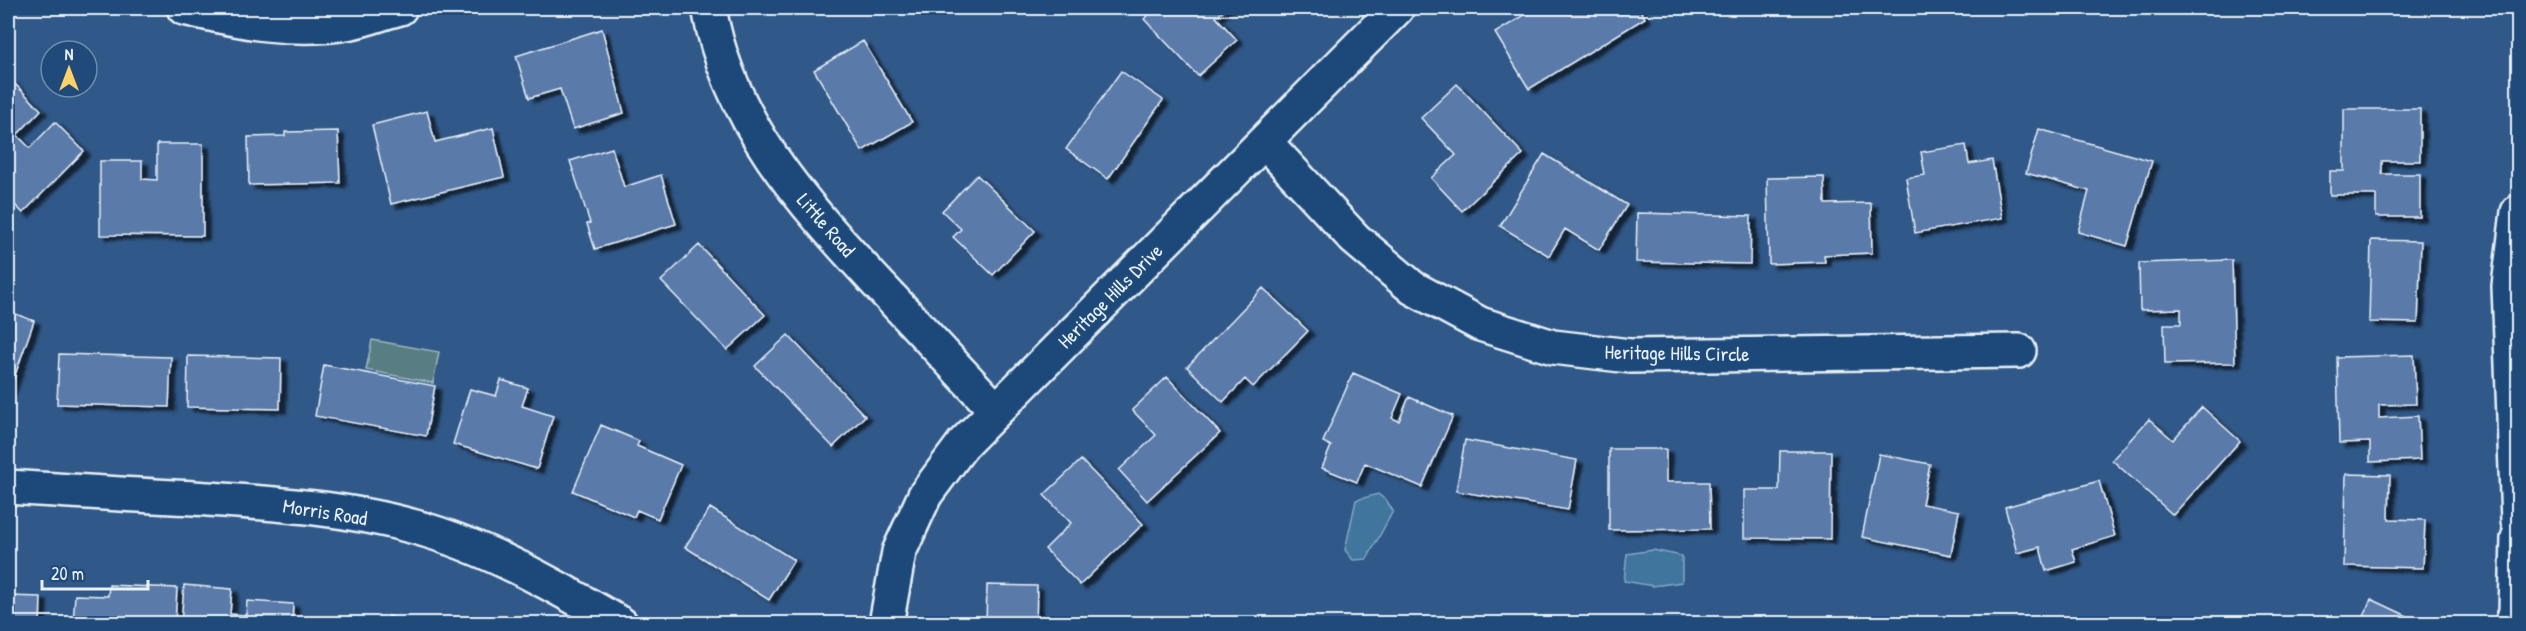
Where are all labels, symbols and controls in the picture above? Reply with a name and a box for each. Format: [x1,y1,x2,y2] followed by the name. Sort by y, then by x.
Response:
[39,39,99,99] north arrow
[65,43,74,65] text: N
[791,187,862,262] street label: Little Road
[1051,237,1168,354] street label: Heritage Hills Drive
[1604,338,1750,367] street label: Heritage Hills Circle
[281,492,369,532] street label: Morris Road
[42,553,148,591] scale bar
[51,561,84,586] text: 20 m

